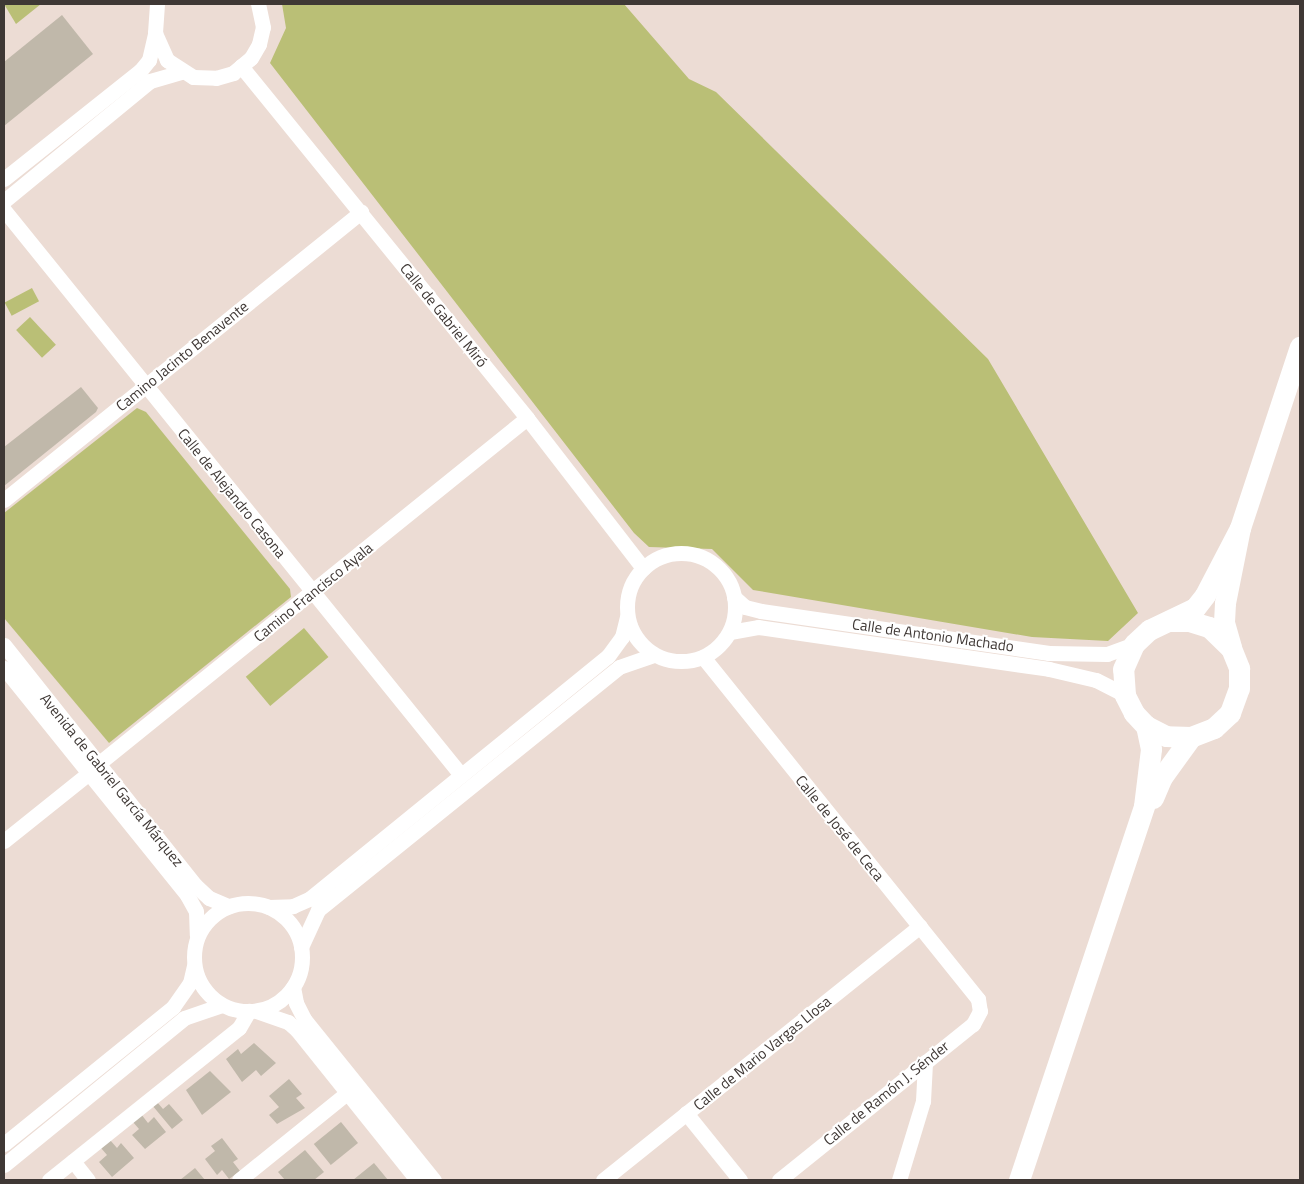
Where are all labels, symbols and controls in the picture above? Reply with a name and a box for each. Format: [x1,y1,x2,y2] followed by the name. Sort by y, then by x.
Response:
[397,259,491,371] street label: Calle de Gabriel Miró
[112,297,252,415] street label: Camino Jacinto Benavente
[174,425,290,561] street label: Calle de Alejandro Casona
[250,538,376,646] street label: Camino Francisco Ayala
[851,615,1015,655] street label: Calle de Antonio Machado
[37,690,187,870] street label: Avenida de Gabriel García Márquez
[792,772,888,884] street label: Calle de José de Ceca
[690,992,834,1114] street label: Calle de Mario Vargas Llosa
[820,1037,952,1149] street label: Calle de Ramón J. Sénder

